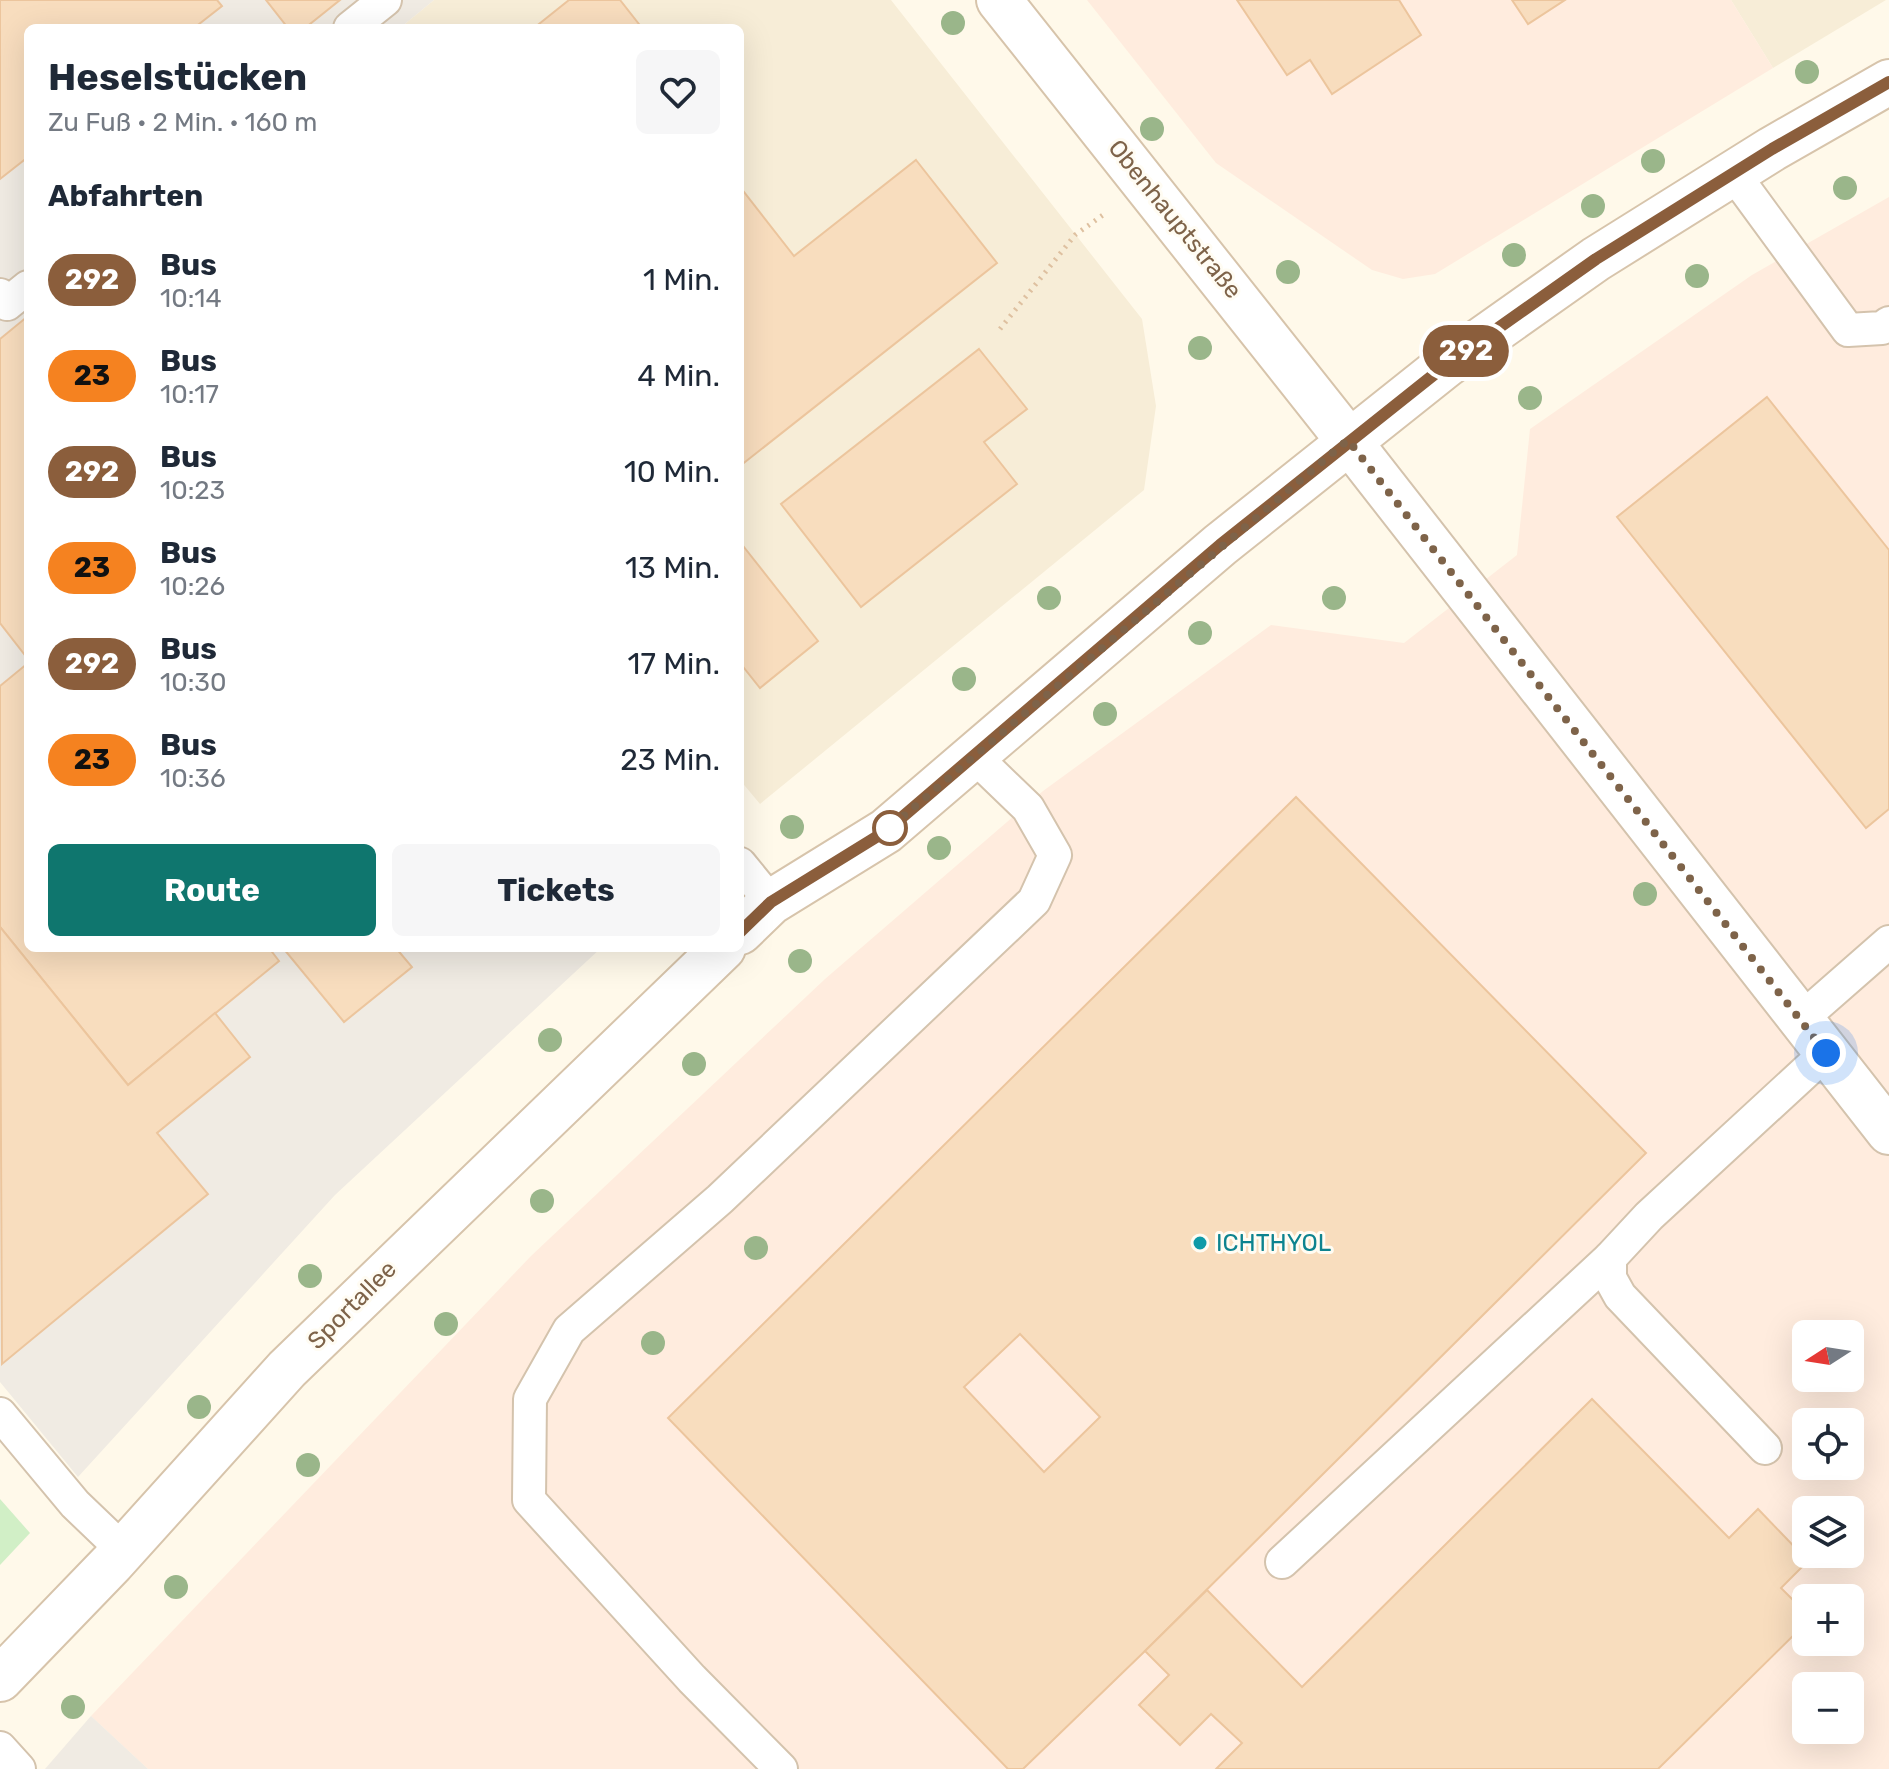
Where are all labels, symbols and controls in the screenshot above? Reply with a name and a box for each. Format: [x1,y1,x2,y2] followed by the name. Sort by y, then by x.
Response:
[636,50,720,134] button: heart
[48,54,307,100] text: Heselstücken
[48,107,317,138] text: Zu Fuß · 2 Min. · 160 m
[1103,134,1247,304] street label: Obenhauptstraße
[48,178,203,214] text: Abfahrten
[160,247,217,283] text: Bus
[643,262,720,298] text: 1 Min.
[65,263,119,296] text: 292
[160,283,222,314] text: 10:14
[1420,325,1512,377] line badge: 292
[1439,334,1493,367] text: 292
[160,343,217,379] text: Bus
[637,358,720,394] text: 4 Min.
[74,359,110,392] text: 23
[160,379,219,410] text: 10:17
[160,439,217,475] text: Bus
[624,454,720,490] text: 10 Min.
[65,455,119,488] text: 292
[160,475,225,506] text: 10:23
[160,535,217,571] text: Bus
[625,550,720,586] text: 13 Min.
[74,551,110,584] text: 23
[160,571,225,602] text: 10:26
[160,631,217,667] text: Bus
[628,646,720,682] text: 17 Min.
[65,647,119,680] text: 292
[160,667,226,698] text: 10:30
[160,727,217,763] text: Bus
[620,742,720,778] text: 23 Min.
[74,743,110,776] text: 23
[160,763,226,794] text: 10:36
[873,811,907,845] unlabelled marker
[48,844,376,936] button: Route
[392,844,720,936] button: Tickets
[1806,1033,1846,1073] your location
[1216,1229,1332,1257] place label: ICHTHYOL
[1191,1234,1209,1252] marker: ICHTHYOL
[302,1255,402,1355] street label: Sportallee
[1792,1320,1864,1392] north arrow
[1792,1320,1864,1744] map controls
[1792,1408,1864,1480] button: locate
[1792,1496,1864,1568] button: layers
[1792,1584,1864,1656] button: +
[1792,1672,1864,1744] button: −

